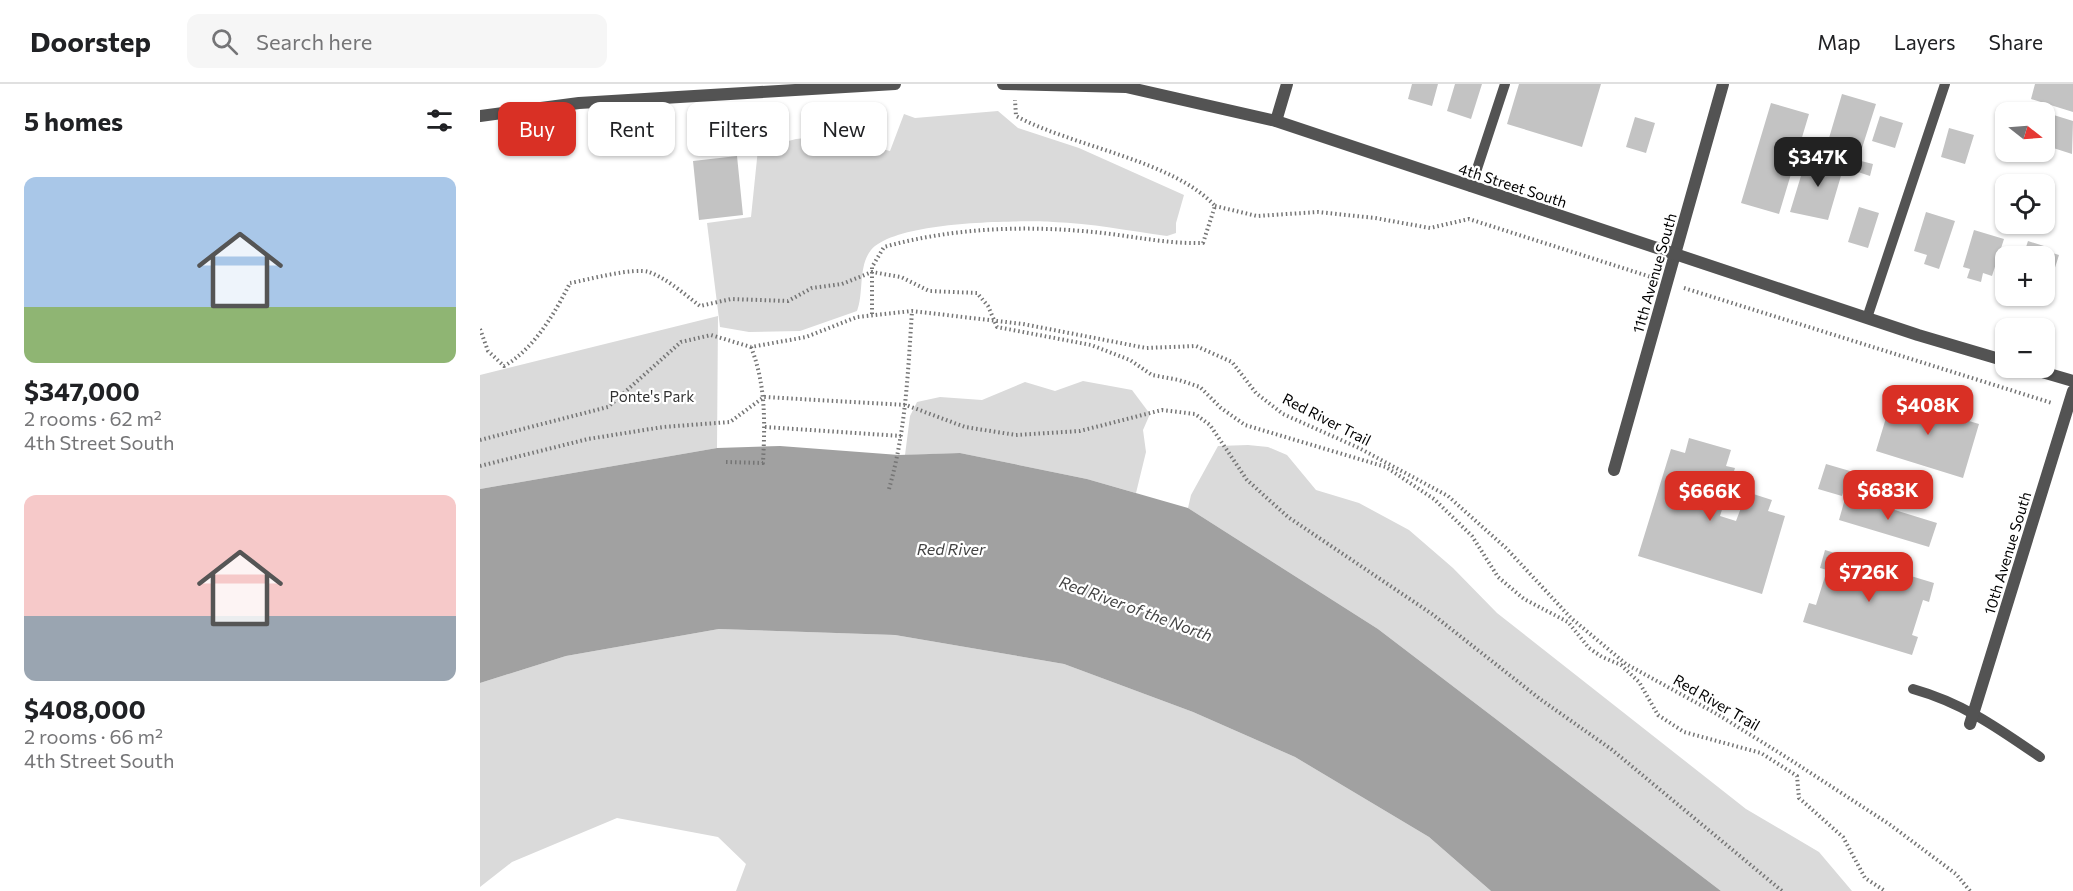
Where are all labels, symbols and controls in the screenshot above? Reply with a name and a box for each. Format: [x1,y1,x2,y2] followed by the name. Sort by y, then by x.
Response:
[187,14,607,68] search box
[30,24,151,58] text: Doorstep
[208,25,241,58] icon: search
[256,28,372,55] text: Search here
[1817,29,1861,54] text: Map
[1894,29,1956,54] text: Layers
[1989,29,2043,54] text: Share
[498,102,576,156] chip: Buy
[588,102,675,156] chip: Rent
[687,102,789,156] chip: Filters
[801,102,887,156] chip: New
[1995,102,2055,162] north arrow
[1995,102,2055,378] map controls
[423,104,456,137] icon: filters
[24,105,123,136] text: 5 homes
[1776,137,1860,188] pin: $347K
[1788,144,1848,168] text: $347K
[1457,159,1569,211] street label: 4th Street South
[1995,174,2055,234] button: locate
[1628,211,1680,335] street label: 11th Avenue South
[186,216,294,324] icon: home
[1995,246,2055,306] button: +
[1995,318,2055,378] button: −
[24,375,140,406] text: $347,000
[1886,385,1970,436] pin: $408K
[610,387,694,405] park label: Ponte's Park
[1280,389,1374,449] street label: Red River Trail
[1896,392,1960,416] text: $408K
[24,406,162,430] text: 2 rooms · 62 m²
[24,430,174,454] text: 4th Street South
[1846,470,1930,521] pin: $683K
[1668,471,1752,522] pin: $666K
[1857,477,1919,501] text: $683K
[1679,478,1741,502] text: $666K
[1980,489,2034,617] street label: 10th Avenue South
[186,534,294,642] icon: home
[917,539,986,558] water label: Red River
[1827,552,1911,603] pin: $726K
[1839,559,1899,583] text: $726K
[1057,571,1215,645] water label: Red River of the North
[1671,670,1763,734] street label: Red River Trail
[24,693,146,724] text: $408,000
[24,724,163,748] text: 2 rooms · 66 m²
[24,748,174,772] text: 4th Street South

